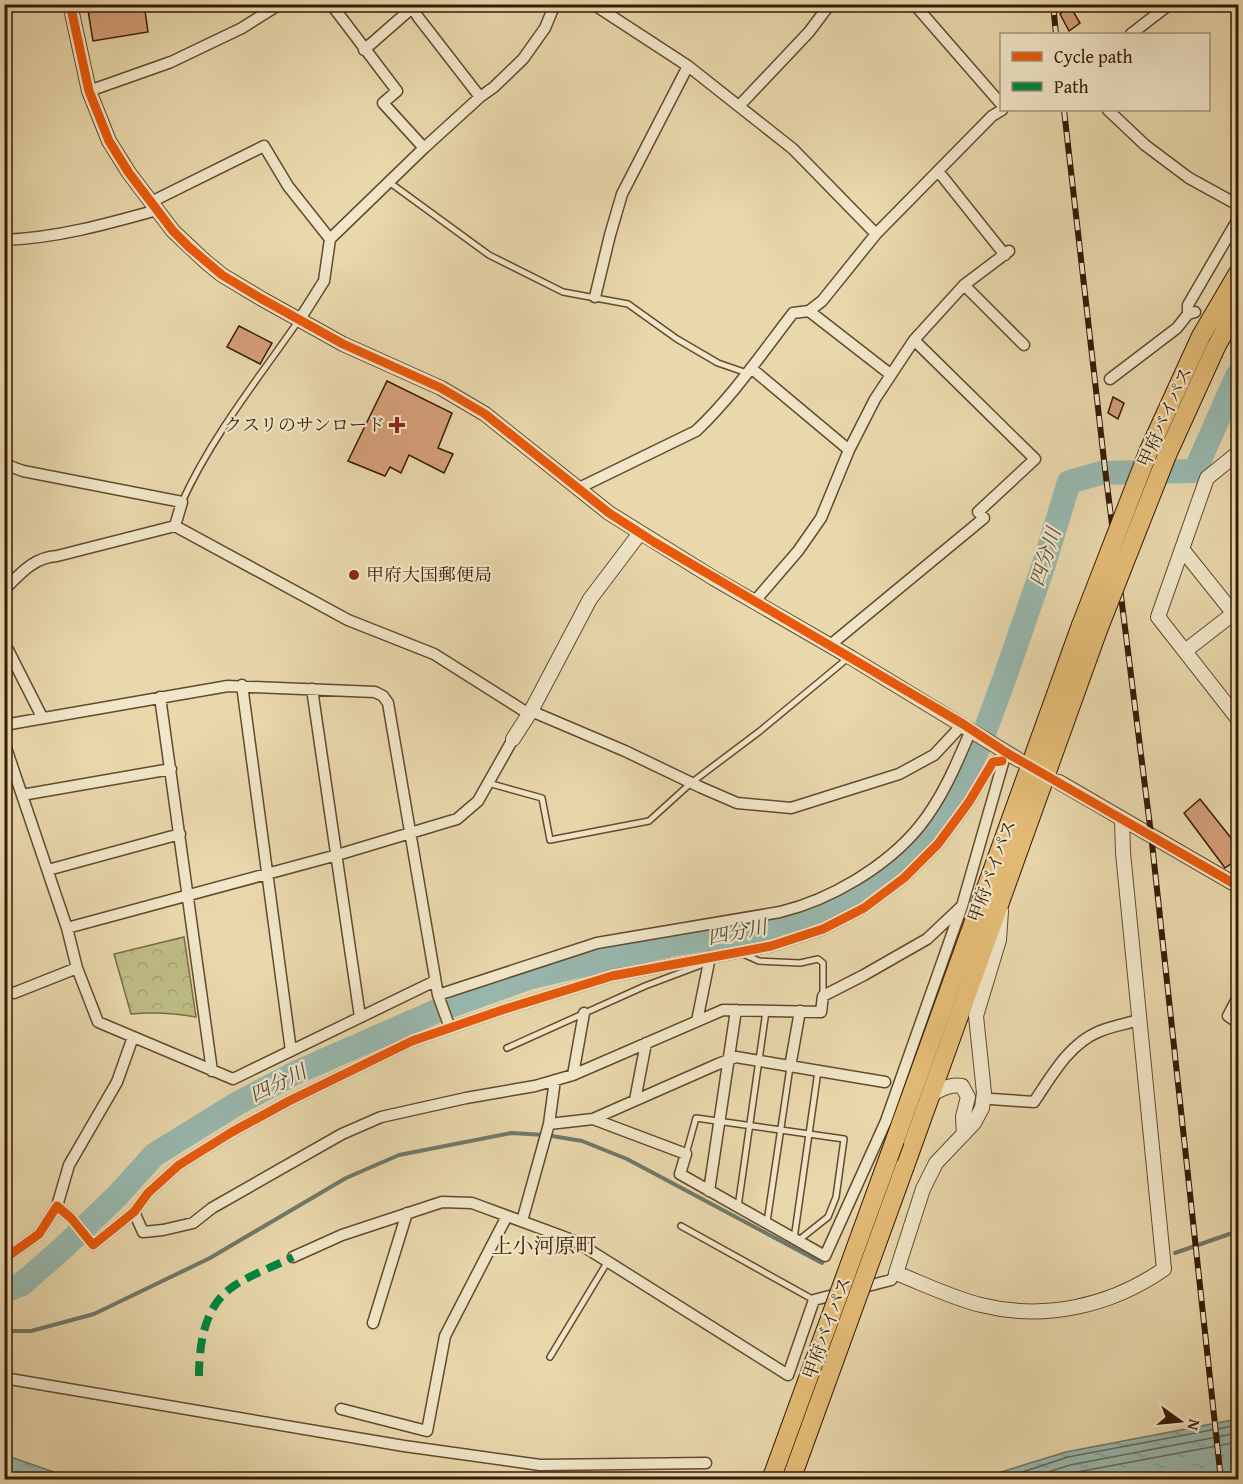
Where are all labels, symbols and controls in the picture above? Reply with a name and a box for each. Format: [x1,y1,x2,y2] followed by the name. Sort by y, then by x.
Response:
[1000,33,1210,111] legend
[1054,43,1133,70] text: Cycle path
[1054,73,1089,100] text: Path
[1130,362,1199,471] street label: 甲府バイパス
[224,411,385,438] place label: クスリのサンロード
[390,418,404,432] marker: クスリのサンロード
[1021,522,1068,590] water label: 四分川
[366,561,492,588] place label: 甲府大国郵便局
[347,568,361,582] marker: 甲府大国郵便局
[960,816,1023,926] street label: 甲府バイパス
[705,911,771,951] water label: 四分川
[244,1055,313,1109] water label: 四分川
[492,1230,597,1261] district label: 上小河原町
[795,1273,858,1383] street label: 甲府バイパス
[1150,1391,1210,1451] north arrow
[1181,1417,1207,1433] text: N

